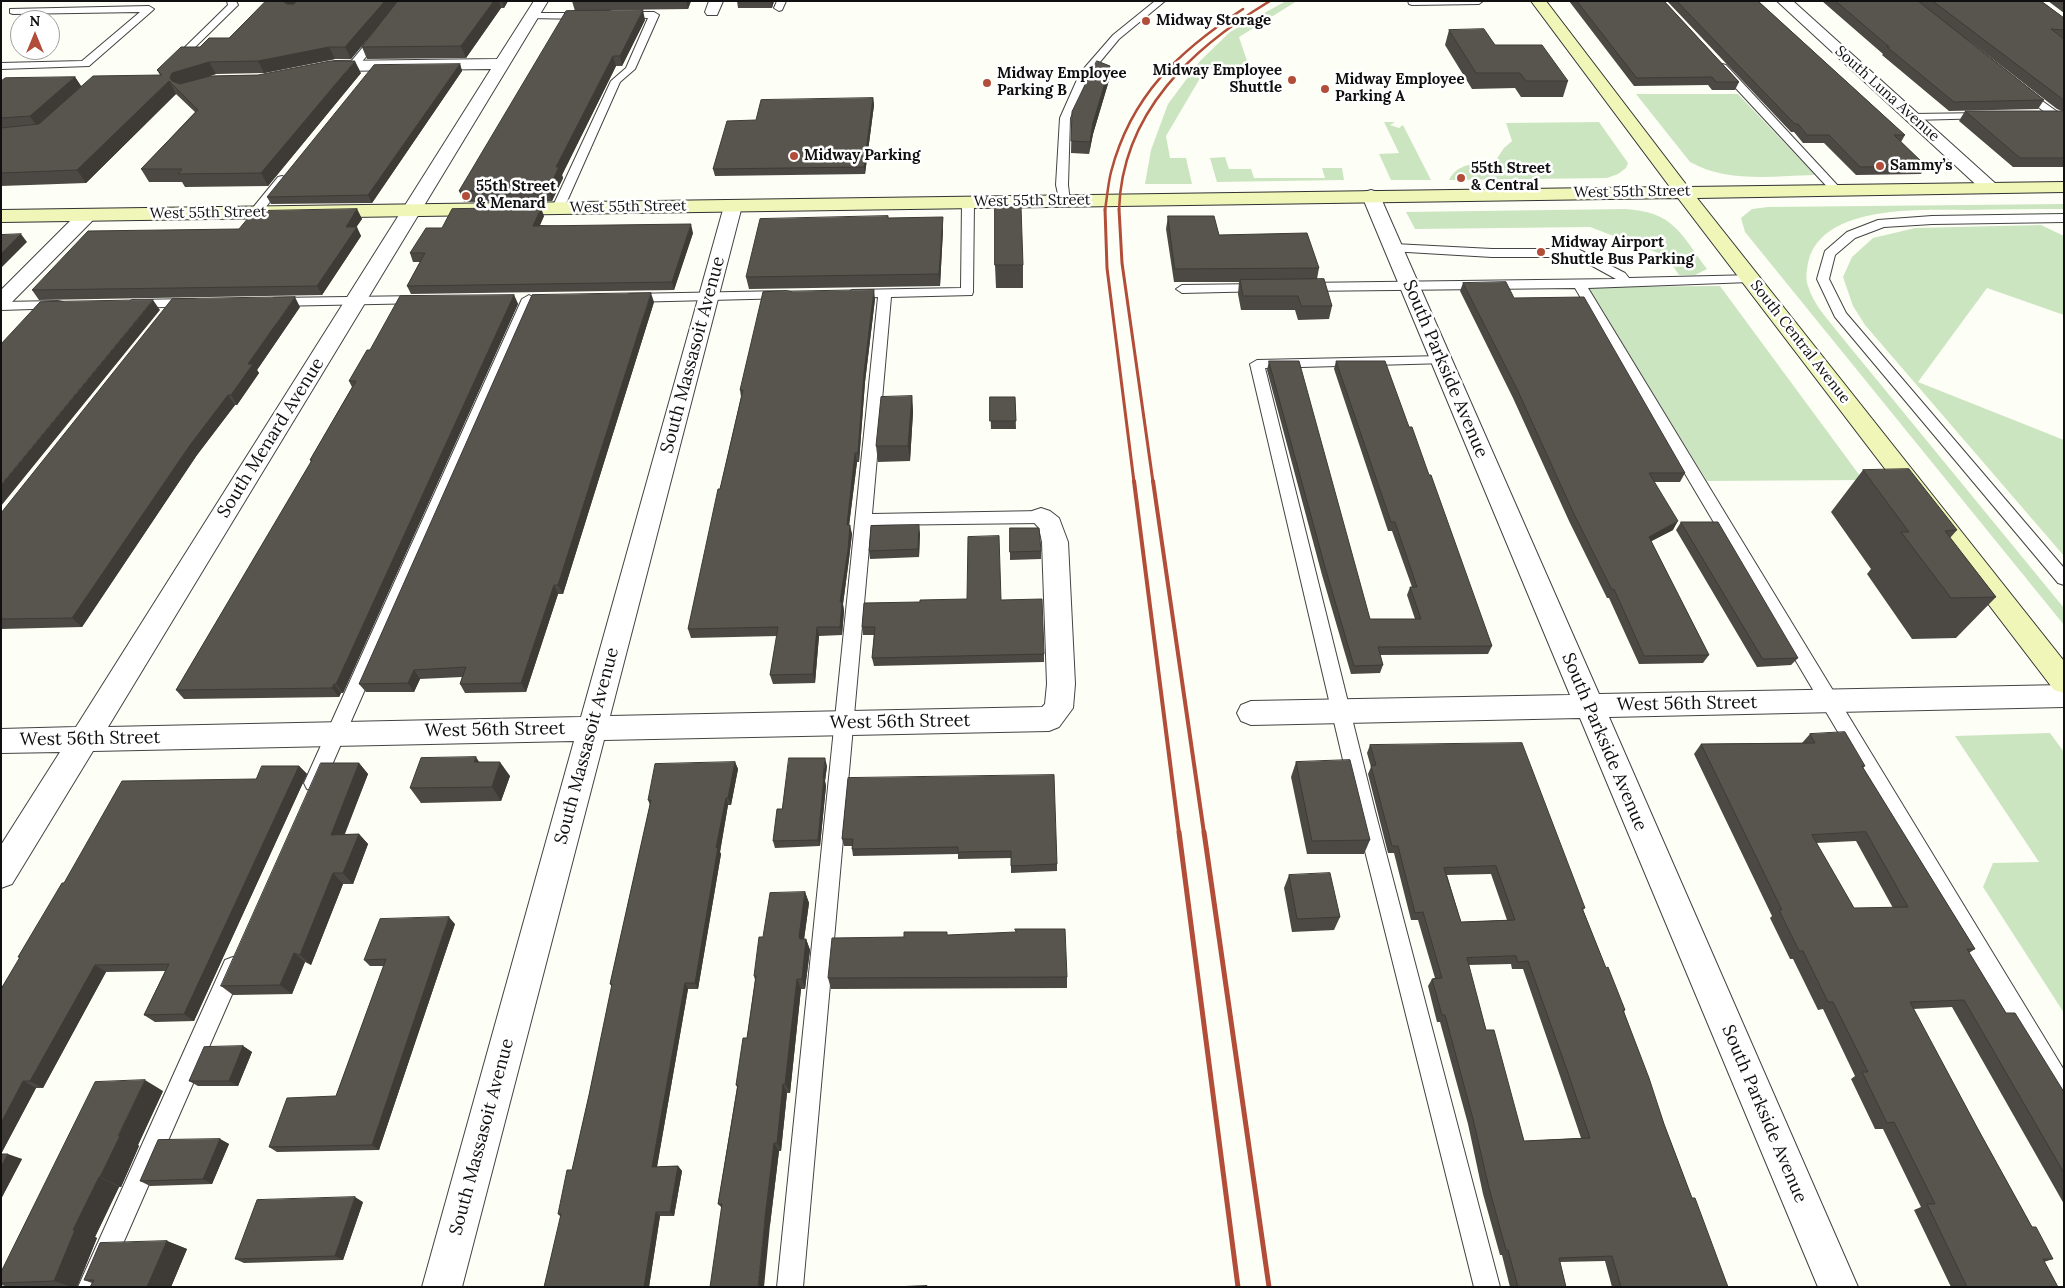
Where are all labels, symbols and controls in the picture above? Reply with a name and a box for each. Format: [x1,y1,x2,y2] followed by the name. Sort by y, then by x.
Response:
[10,10,60,60] north arrow
[30,12,40,30] text: N
[1156,12,1271,30] place label: Midway Storage
[1140,15,1152,27] marker: Midway Storage
[1831,42,1943,146] street label: South Luna Avenue
[1153,62,1282,97] place label: Midway Employee Shuttle
[997,65,1126,100] place label: Midway Employee Parking B
[1335,71,1464,106] place label: Midway Employee Parking A
[1286,74,1298,86] marker: Midway Employee Shuttle
[981,77,993,89] marker: Midway Employee Parking B
[1319,83,1331,95] marker: Midway Employee Parking A
[804,147,920,165] place label: Midway Parking
[788,150,800,162] marker: Midway Parking
[1890,157,1953,175] place label: Sammy’s
[1471,160,1551,195] place label: 55th Street & Central
[1874,160,1886,172] marker: Sammy’s
[1455,172,1467,184] marker: 55th Street & Central
[476,178,556,213] place label: 55th Street & Menard
[1573,182,1691,202] street label: West 55th Street
[460,190,472,202] marker: 55th Street & Menard
[973,191,1091,211] street label: West 55th Street
[569,197,687,217] street label: West 55th Street
[149,203,267,223] street label: West 55th Street
[1551,234,1694,269] place label: Midway Airport Shuttle Bus Parking
[1535,246,1547,258] marker: Midway Airport Shuttle Bus Parking
[656,254,730,456] street label: South Massasoit Avenue
[1398,277,1492,461] street label: South Parkside Avenue
[1746,277,1854,407] street label: South Central Avenue
[213,354,329,522] street label: South Menard Avenue
[550,645,624,847] street label: South Massasoit Avenue
[1557,650,1651,834] street label: South Parkside Avenue
[1616,692,1758,716] street label: West 56th Street
[829,710,971,734] street label: West 56th Street
[424,718,566,742] street label: West 56th Street
[19,727,161,751] street label: West 56th Street
[1717,1022,1811,1206] street label: South Parkside Avenue
[445,1036,519,1238] street label: South Massasoit Avenue

